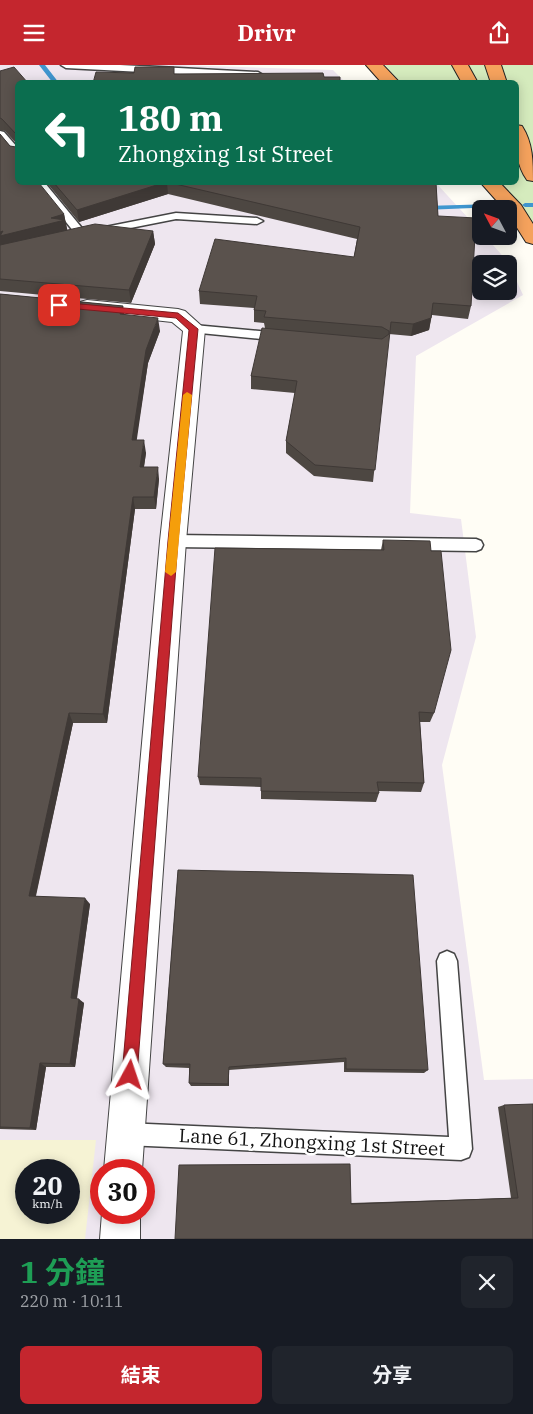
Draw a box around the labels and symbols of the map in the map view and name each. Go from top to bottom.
north arrow [472,200,518,245]
pin [38,284,80,326]
position arrow [103,1048,155,1100]
street label: Lane 61, Zhongxing 1st Street [178,1123,446,1161]
speed limit sign: 30 [90,1159,155,1224]

